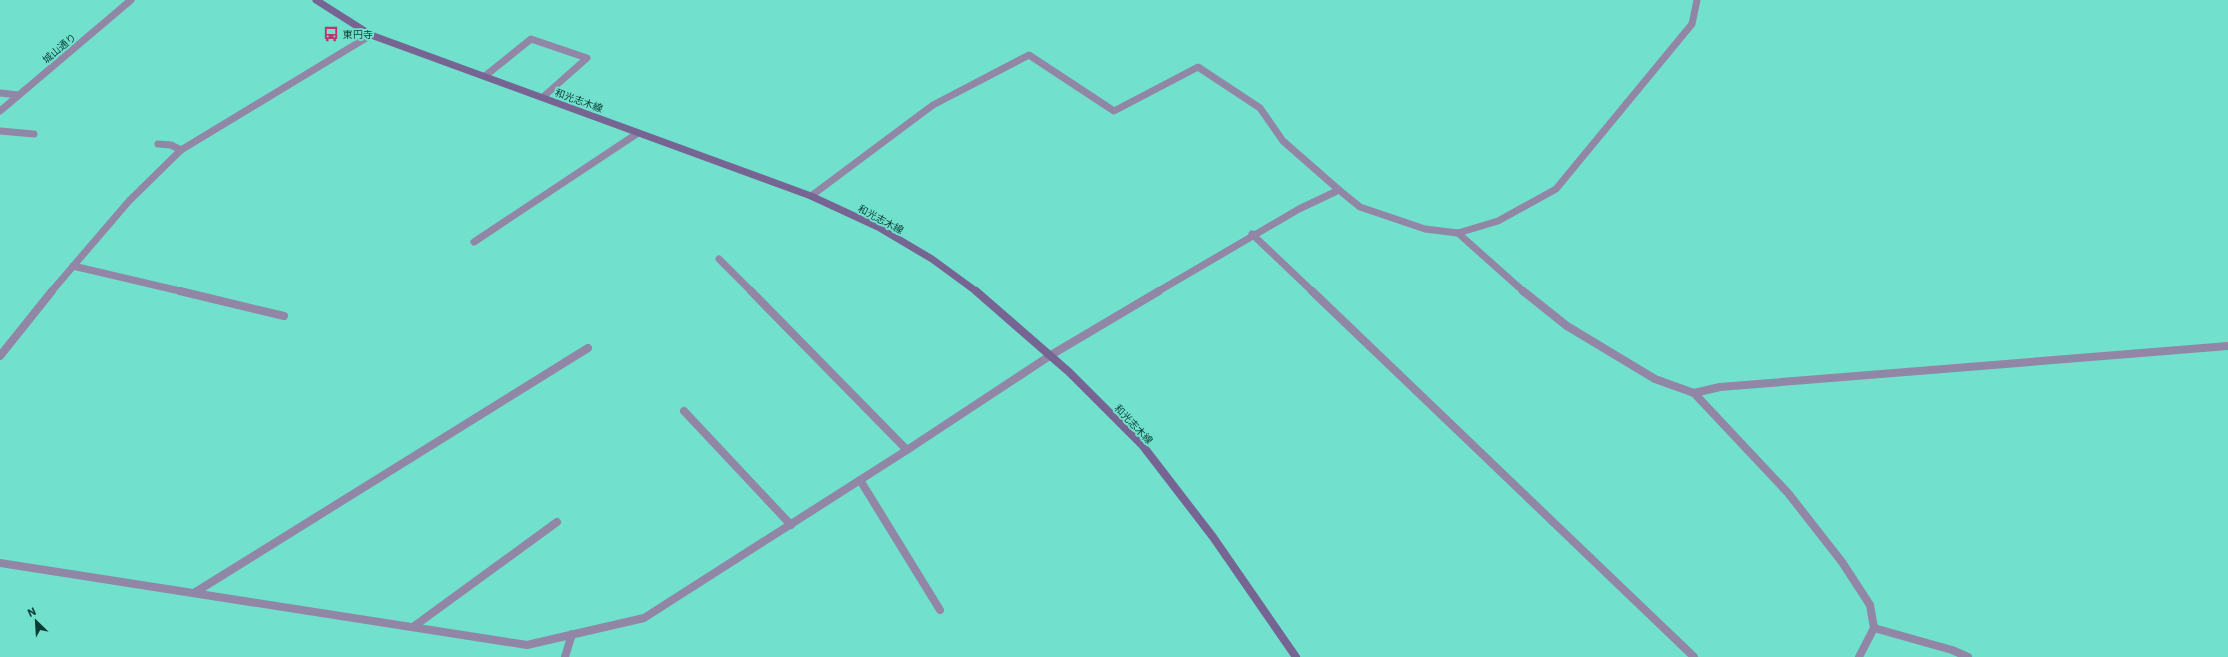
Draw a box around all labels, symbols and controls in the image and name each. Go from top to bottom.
bus stop icon: 東円寺 [322,25,340,43]
place label: 東円寺 [343,28,373,41]
street label: 城山通り [40,31,79,66]
street label: 和光志木線 [553,86,605,115]
street label: 和光志木線 [856,202,906,237]
street label: 和光志木線 [1112,402,1156,447]
north arrow [16,601,56,641]
text: N [25,604,38,620]

